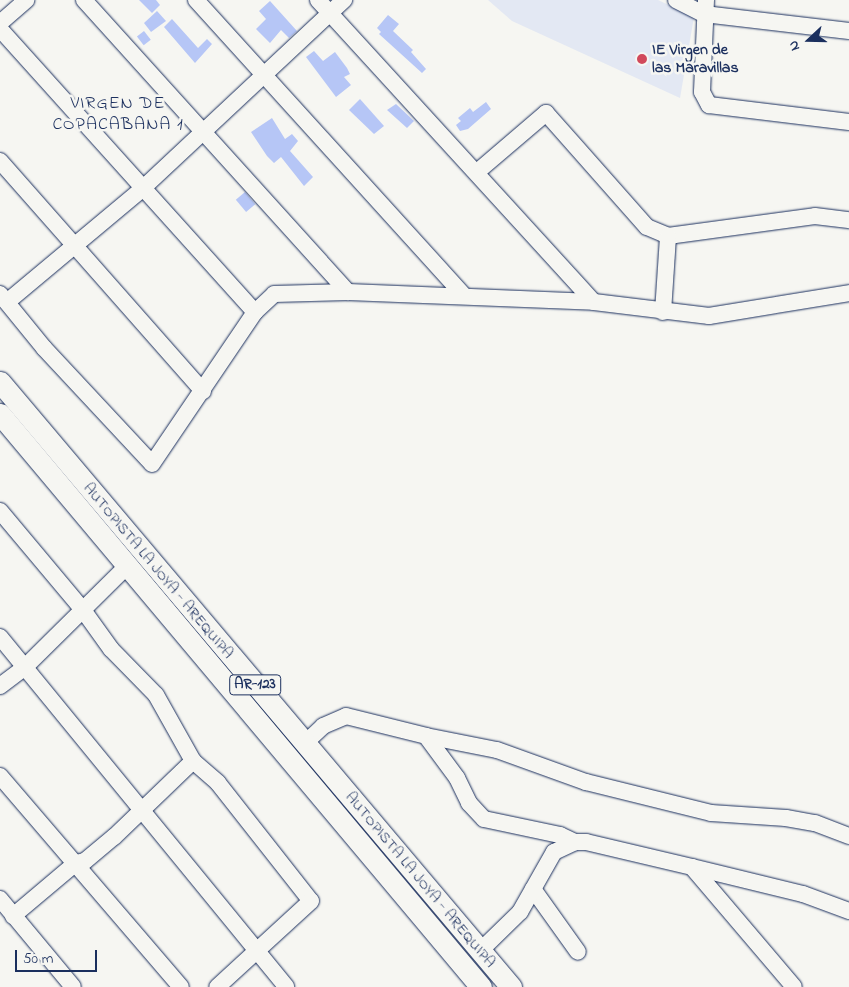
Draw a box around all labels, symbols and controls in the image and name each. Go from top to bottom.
north arrow [784,15,834,65]
text: N [783,37,806,54]
place label: IE Virgen de las Maravillas [652,40,739,78]
marker: IE Virgen de las Maravillas [636,53,648,65]
district label: VIRGEN DE COPACABANA 1 [51,94,185,136]
street label: AUTOPISTA LA JOYA - AREQUIPA [79,479,237,663]
road number: AR-123 [229,672,281,698]
street label: AUTOPISTA LA JOYA - AREQUIPA [341,788,499,972]
scale bar [18,940,100,972]
text: 50 m [23,948,53,970]

